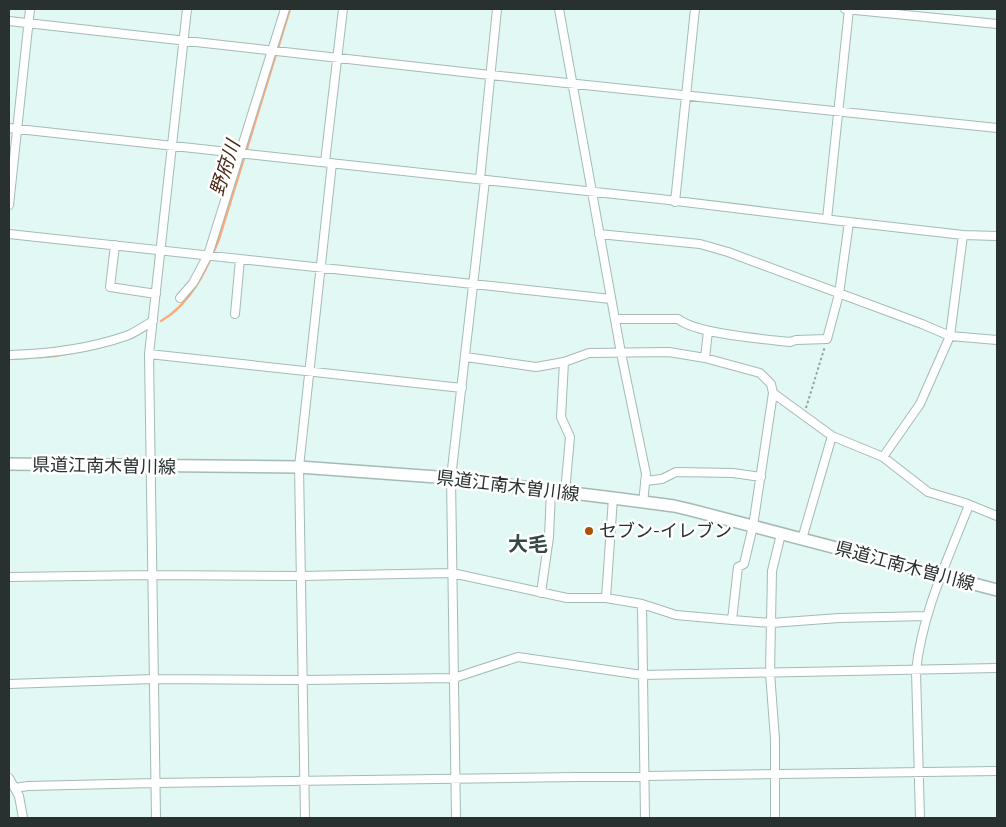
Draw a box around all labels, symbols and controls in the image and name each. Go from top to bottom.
water label: 野府川 [205,135,245,199]
street label: 県道江南木曽川線 [32,454,176,478]
street label: 県道江南木曽川線 [435,466,581,506]
place label: セブン-イレブン [599,520,732,542]
marker: セブン-イレブン [583,525,595,537]
district label: 大毛 [508,532,548,556]
street label: 県道江南木曽川線 [833,537,977,595]

